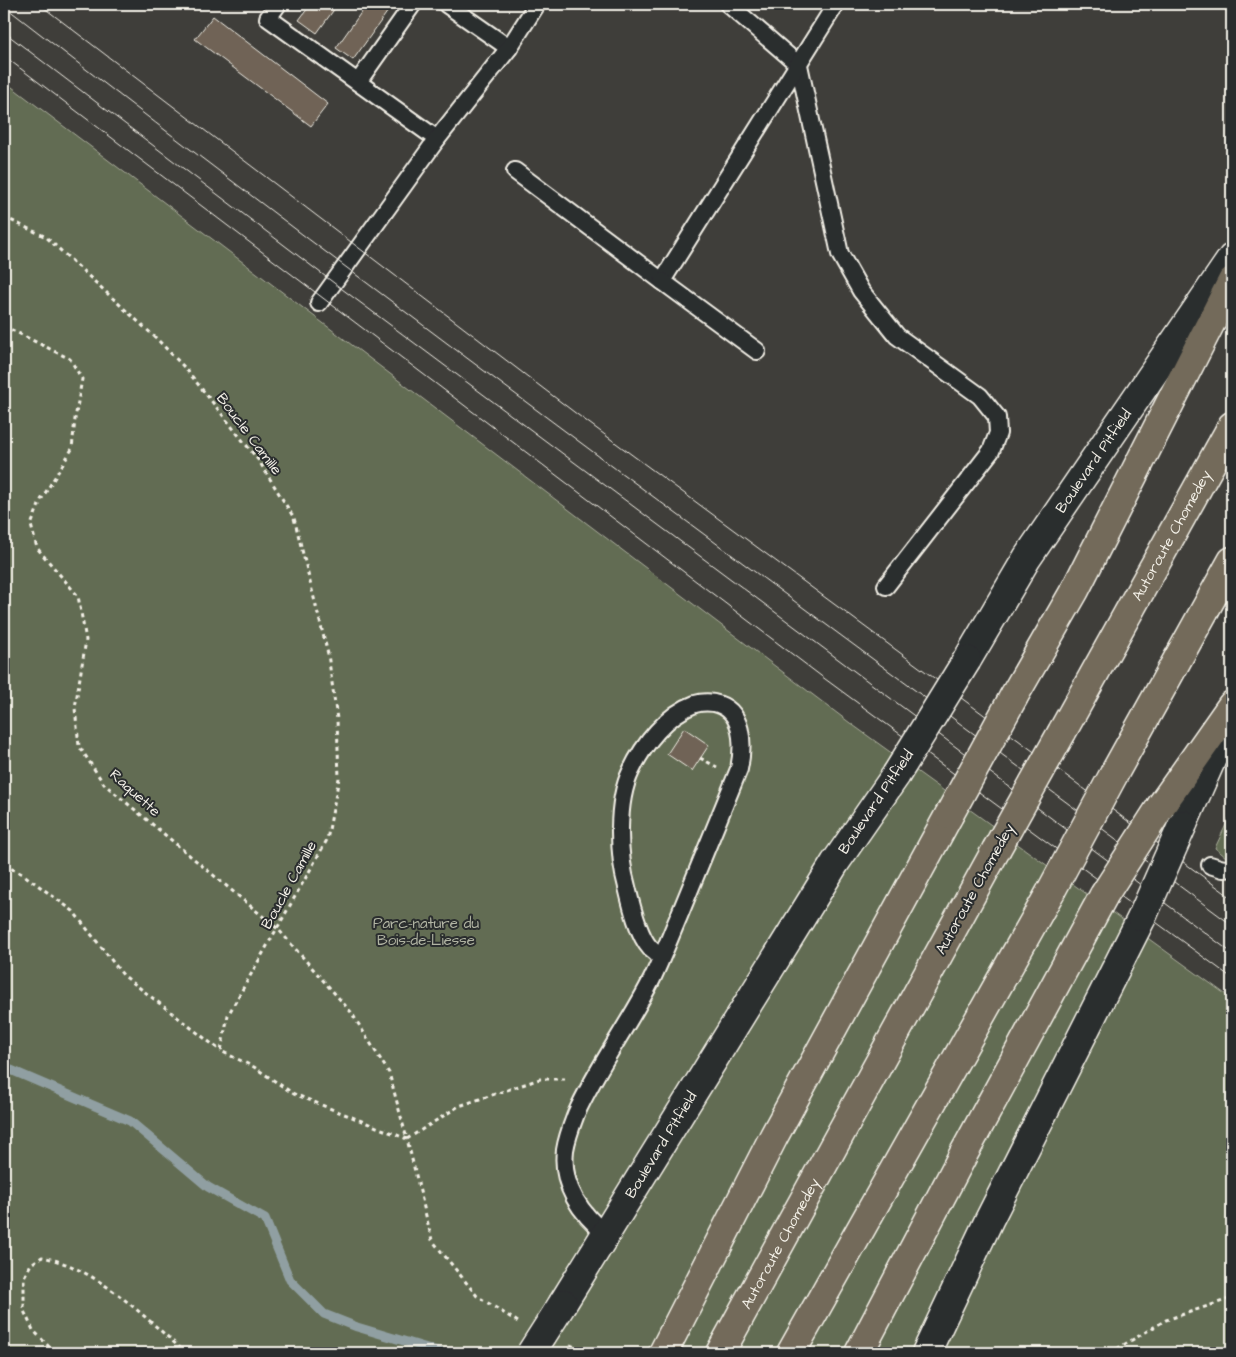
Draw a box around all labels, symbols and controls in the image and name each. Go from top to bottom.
street label: Boucle Camille [211,389,287,479]
street label: Boulevard Pitfield [1050,404,1137,517]
street label: Autoroute Chomedey [1126,466,1217,605]
street label: Boulevard Pitfield [833,745,919,858]
street label: Raquette [105,764,165,822]
street label: Autoroute Chomedey [930,820,1021,959]
street label: Boucle Camille [256,837,322,933]
park label: Parc-nature du Bois-de-Liesse [373,913,479,951]
street label: Boulevard Pitfield [620,1087,702,1202]
street label: Autoroute Chomedey [736,1174,825,1313]

